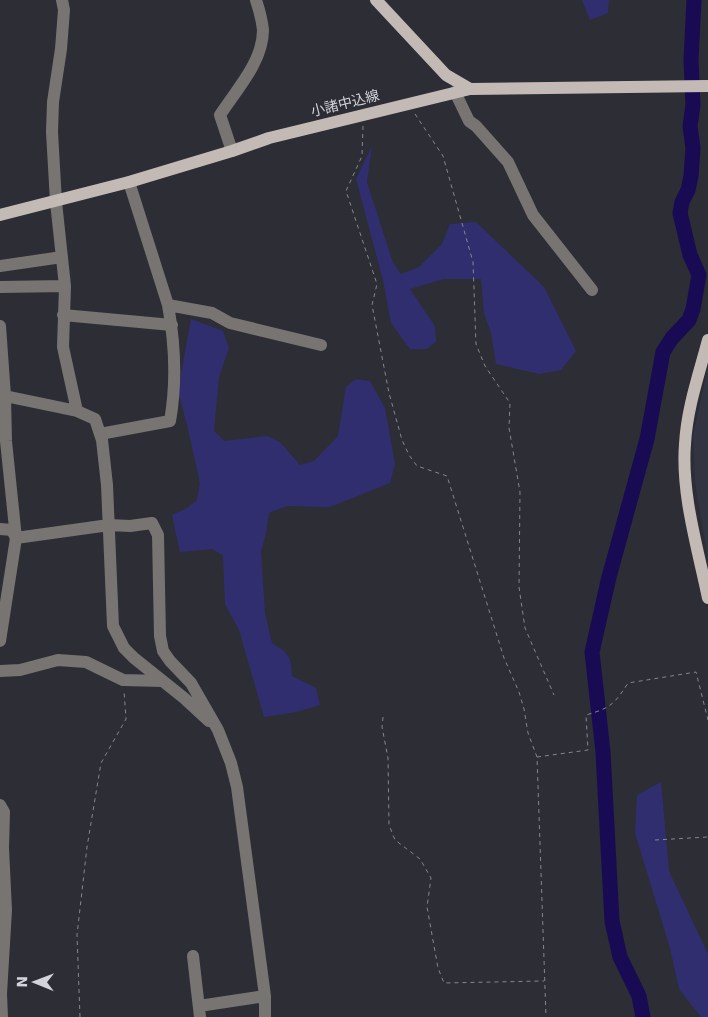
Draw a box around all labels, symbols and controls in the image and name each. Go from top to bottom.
street label: 小諸中込線 [309,87,381,119]
north arrow [10,957,60,1007]
text: N [14,976,30,988]

